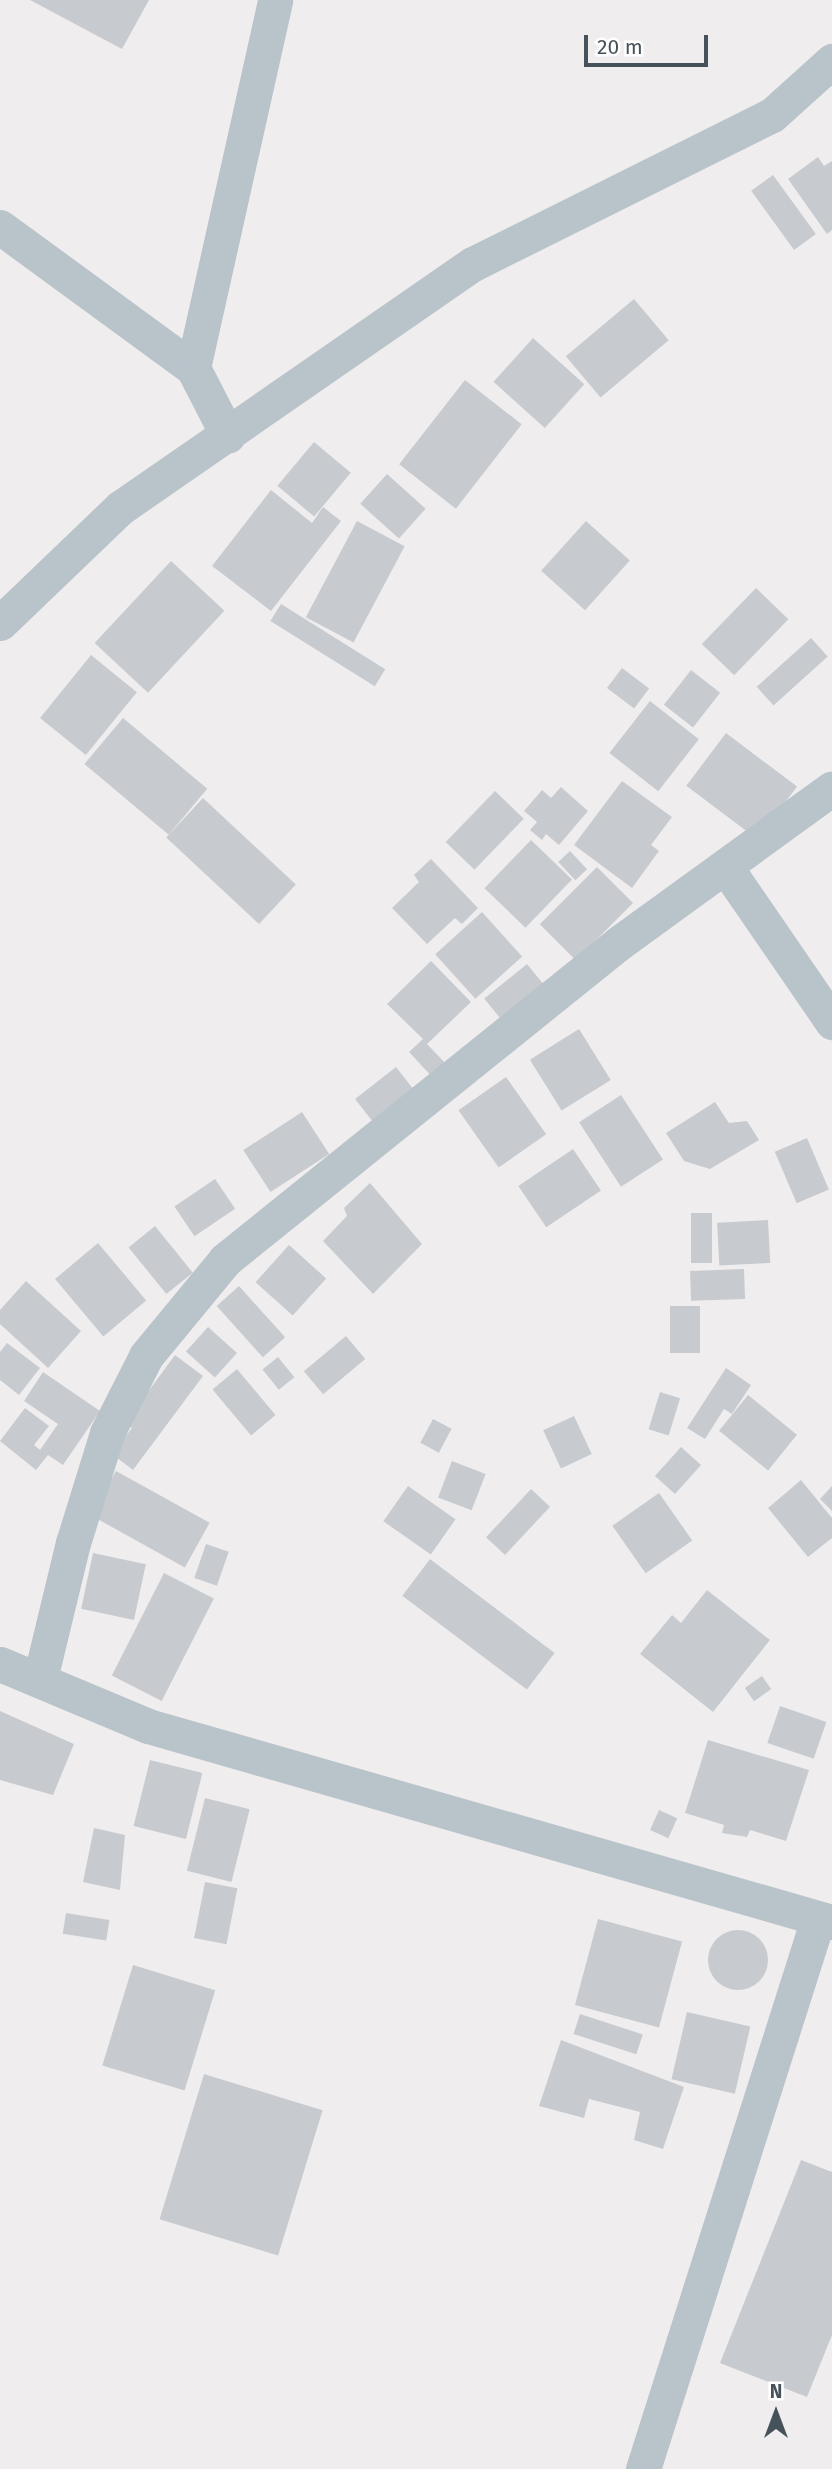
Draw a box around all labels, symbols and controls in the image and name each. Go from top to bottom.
scale bar [587,21,711,65]
text: 20 m [597,34,643,60]
north arrow [741,2378,811,2448]
text: N [770,2380,782,2403]

